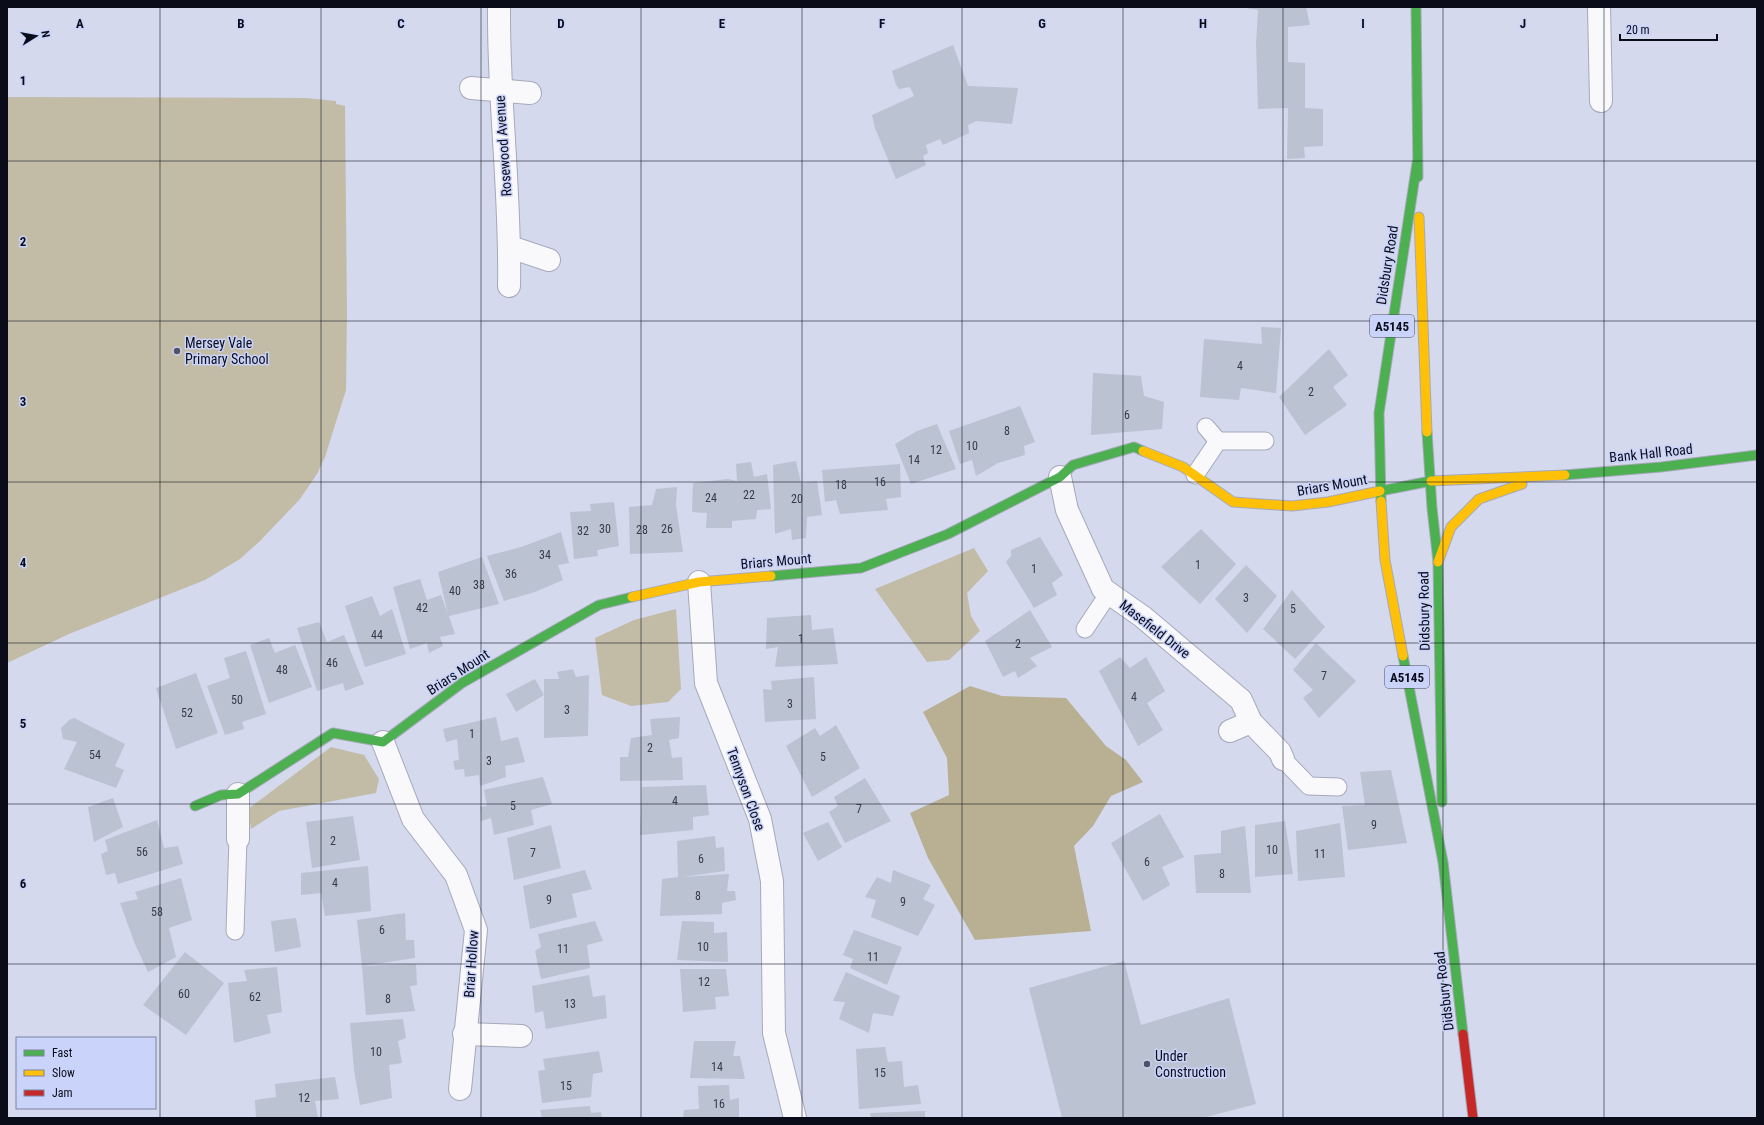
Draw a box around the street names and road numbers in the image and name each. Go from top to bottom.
street label: Rosewood Avenue [491,95,515,197]
street label: Didsbury Road [1373,224,1401,306]
road number: A5145 [1370,315,1414,337]
street label: Bank Hall Road [1608,441,1694,465]
street label: Briars Mount [1296,471,1368,499]
street label: Briars Mount [740,550,812,572]
street label: Didsbury Road [1415,571,1433,651]
street label: Masefield Drive [1117,597,1194,662]
street label: Briars Mount [424,646,492,698]
road number: A5145 [1385,666,1429,688]
street label: Tennyson Close [724,745,769,833]
street label: Briar Hollow [461,930,481,998]
street label: Didsbury Road [1431,950,1457,1032]

